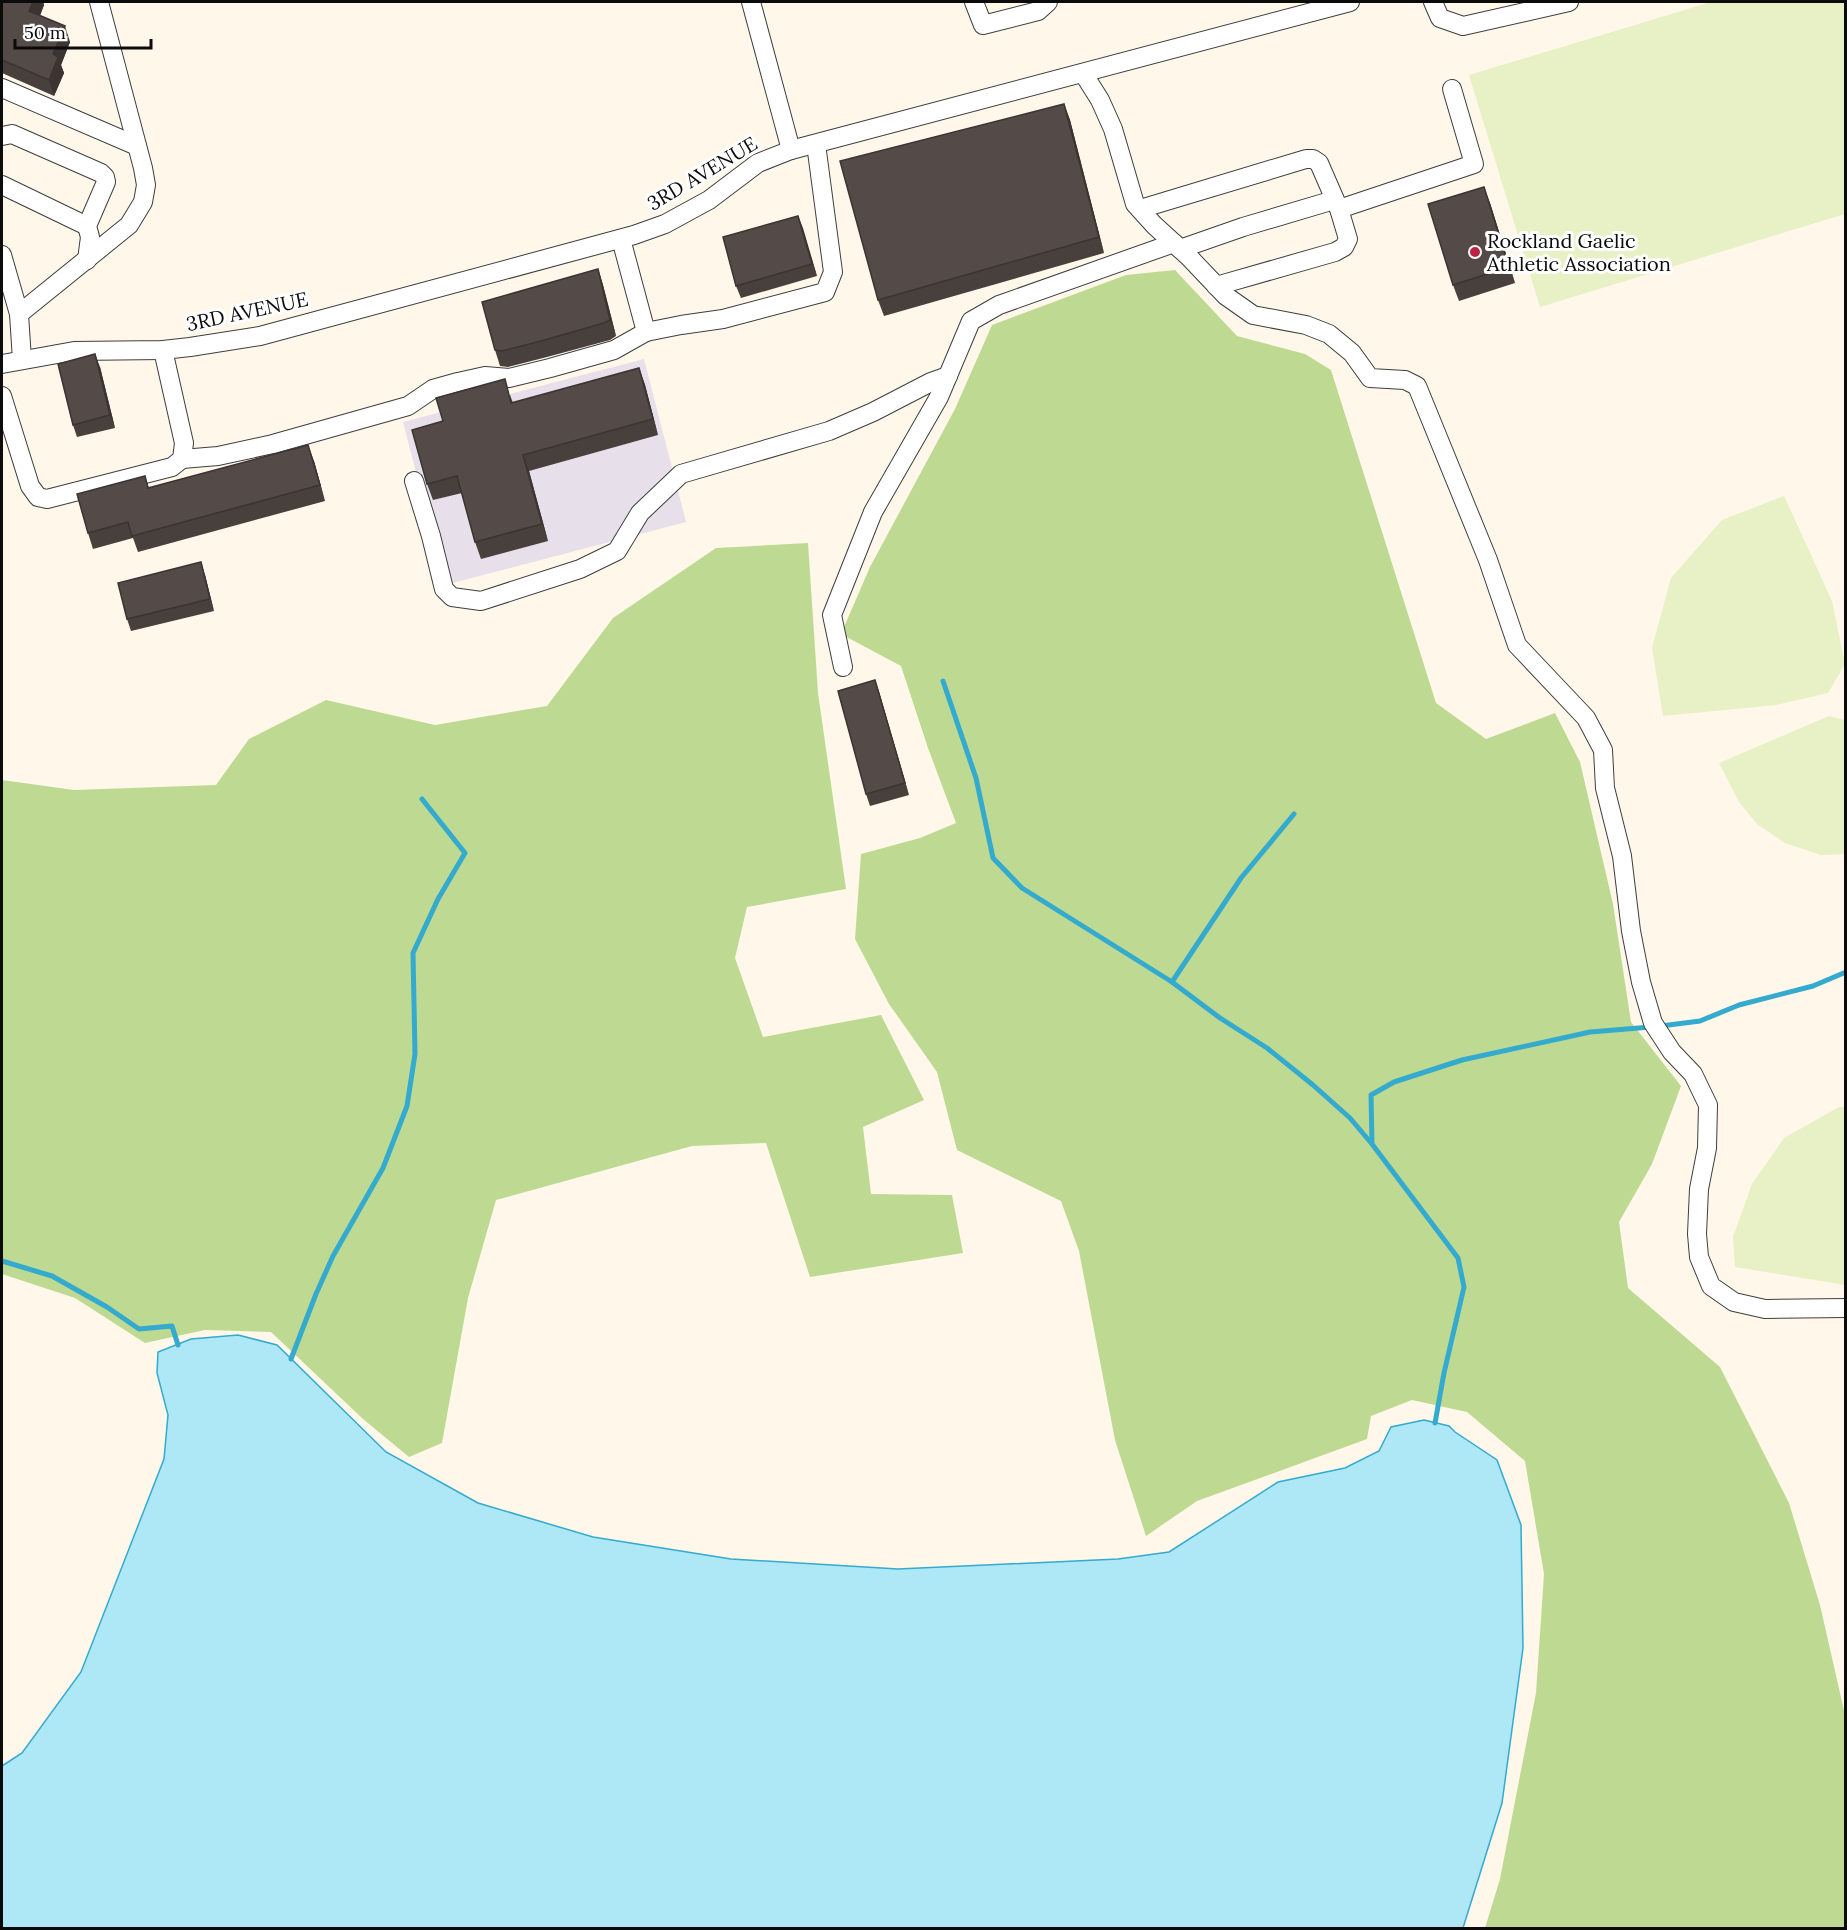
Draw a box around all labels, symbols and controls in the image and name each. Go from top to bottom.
scale bar [15,12,152,50]
text: 50 m [24,21,66,44]
street label: 3RD AVENUE [642,130,762,216]
place label: Rockland Gaelic Athletic Association [1486,228,1671,276]
marker: Rockland Gaelic Athletic Association [1468,245,1482,259]
street label: 3RD AVENUE [184,286,310,336]

